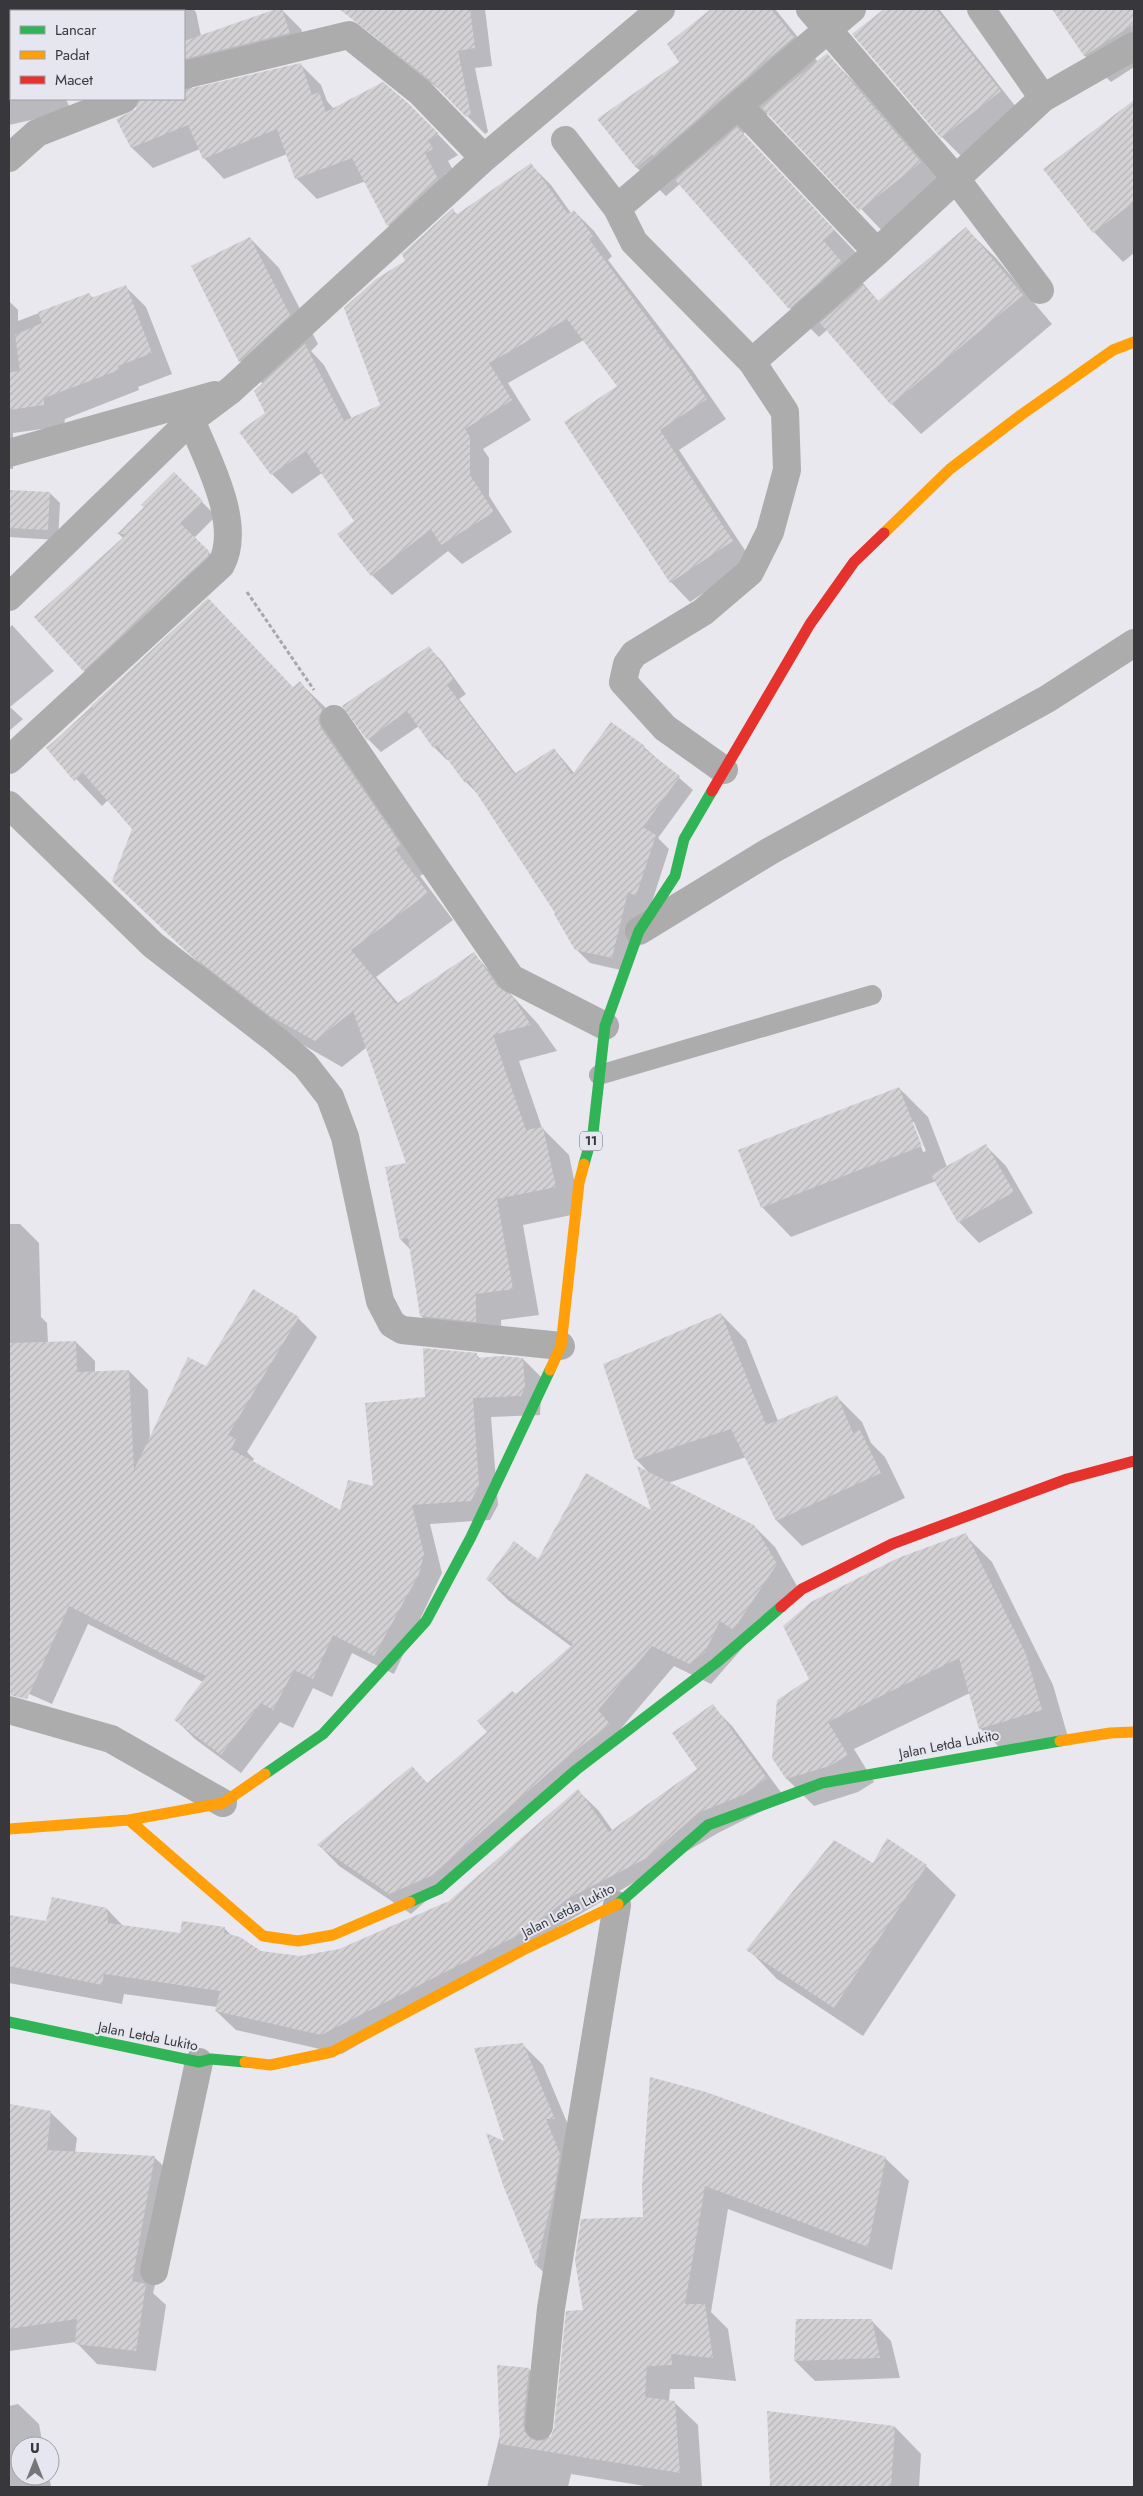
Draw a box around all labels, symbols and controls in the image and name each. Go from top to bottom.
legend [10,10,185,100]
text: Lancar [55,19,97,41]
text: Padat [55,44,90,66]
text: Macet [55,69,93,91]
road number: 11 [580,1132,602,1150]
street label: Jalan Letda Lukito [895,1724,1001,1764]
street label: Jalan Letda Lukito [516,1878,618,1943]
street label: Jalan Letda Lukito [94,2016,200,2056]
north arrow [10,2436,60,2486]
text: U [30,2438,40,2458]

